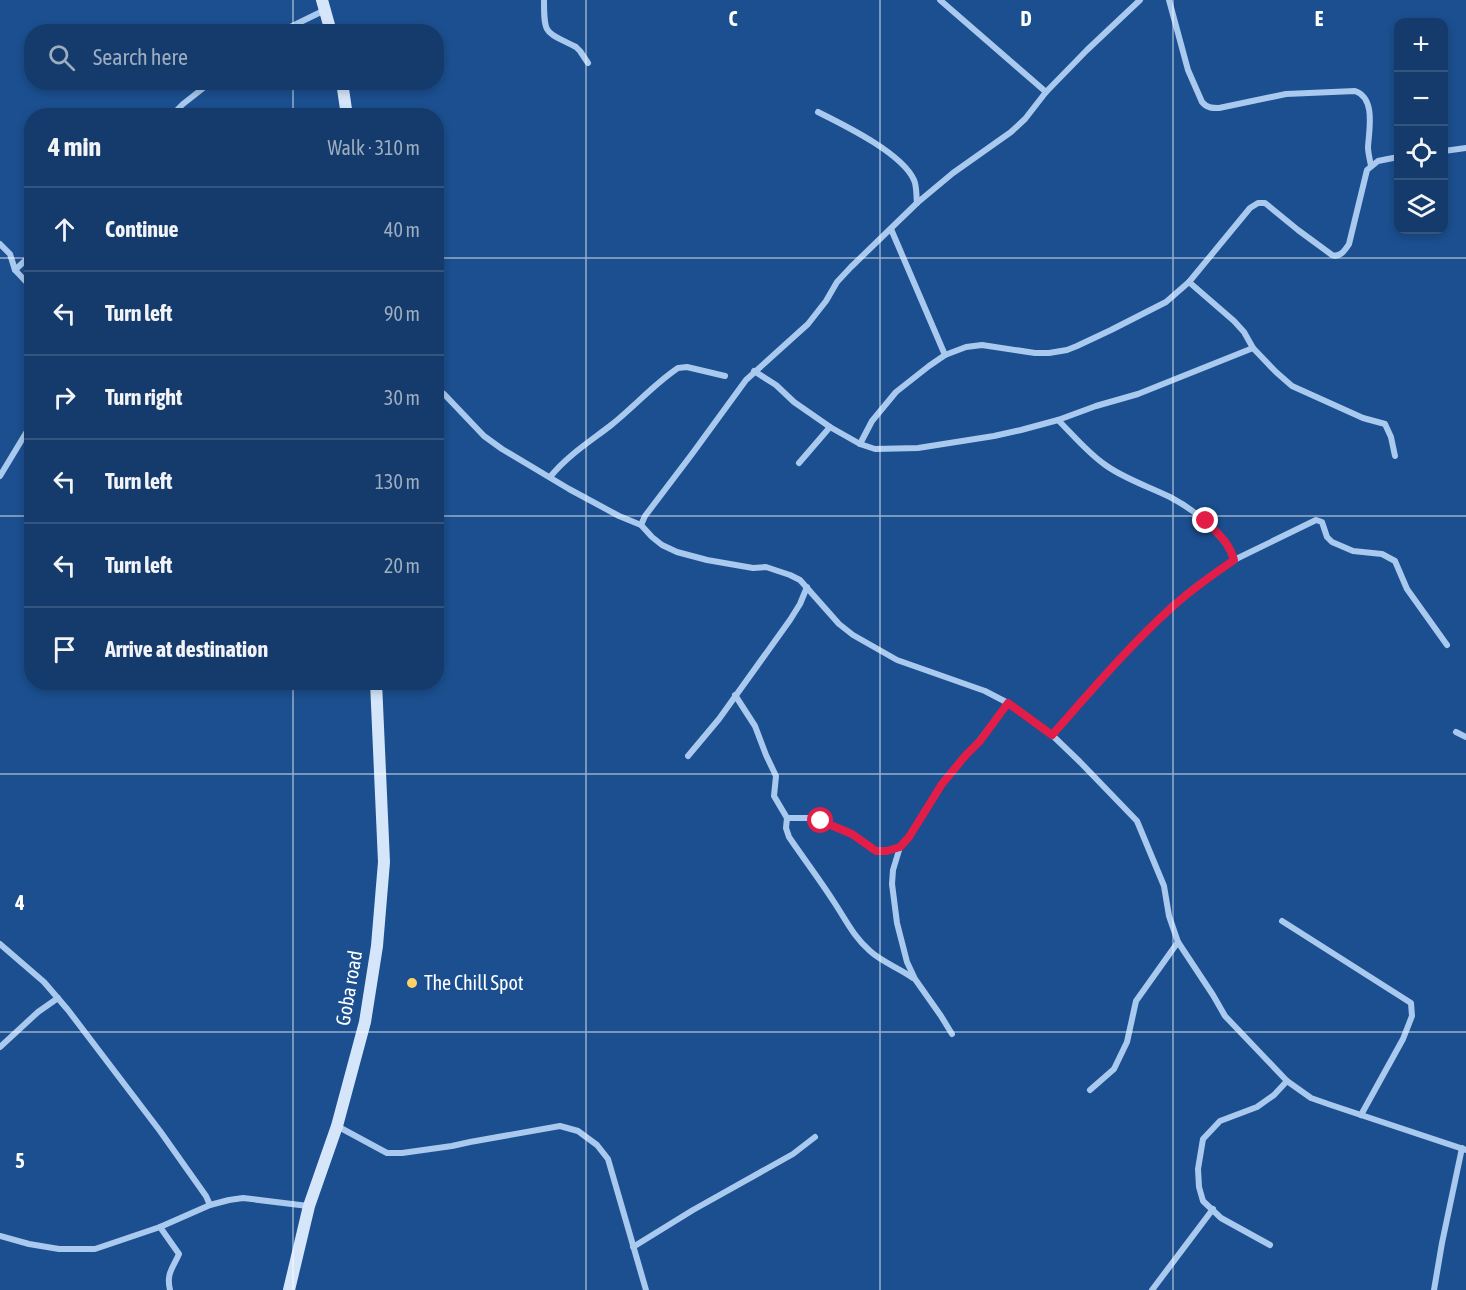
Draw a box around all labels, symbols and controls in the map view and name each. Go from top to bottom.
text: C [729,7,738,30]
text: D [1020,7,1032,30]
text: E [1315,7,1324,30]
map controls [1394,18,1448,234]
button: + [1394,18,1448,72]
search box [24,24,444,90]
icon: search [45,41,78,74]
text: Search here [93,44,188,70]
button: − [1394,72,1448,126]
button: locate [1394,126,1448,180]
text: 4 min [48,132,101,162]
text: Walk · 310 m [328,136,420,159]
button: layers [1394,180,1448,234]
icon: ahead [48,213,81,246]
text: Continue [105,216,179,242]
text: 40 m [384,218,420,241]
icon: left [48,297,81,330]
text: Turn left [105,300,172,326]
text: 90 m [384,302,420,325]
icon: right [48,381,81,414]
text: Turn right [105,384,182,410]
text: 30 m [384,386,420,409]
icon: left [48,465,81,498]
text: Turn left [105,468,172,494]
text: 130 m [375,470,420,493]
route end [1192,507,1218,533]
icon: left [48,549,81,582]
text: Turn left [105,552,172,578]
text: 20 m [384,554,420,577]
icon: arrive [48,633,81,666]
text: Arrive at destination [105,636,268,662]
route start [807,807,833,833]
text: 4 [14,891,25,914]
street label: Goba road [331,949,366,1027]
place label: The Chill Spot [424,971,524,994]
marker: The Chill Spot [405,976,419,990]
text: 5 [15,1149,25,1172]

